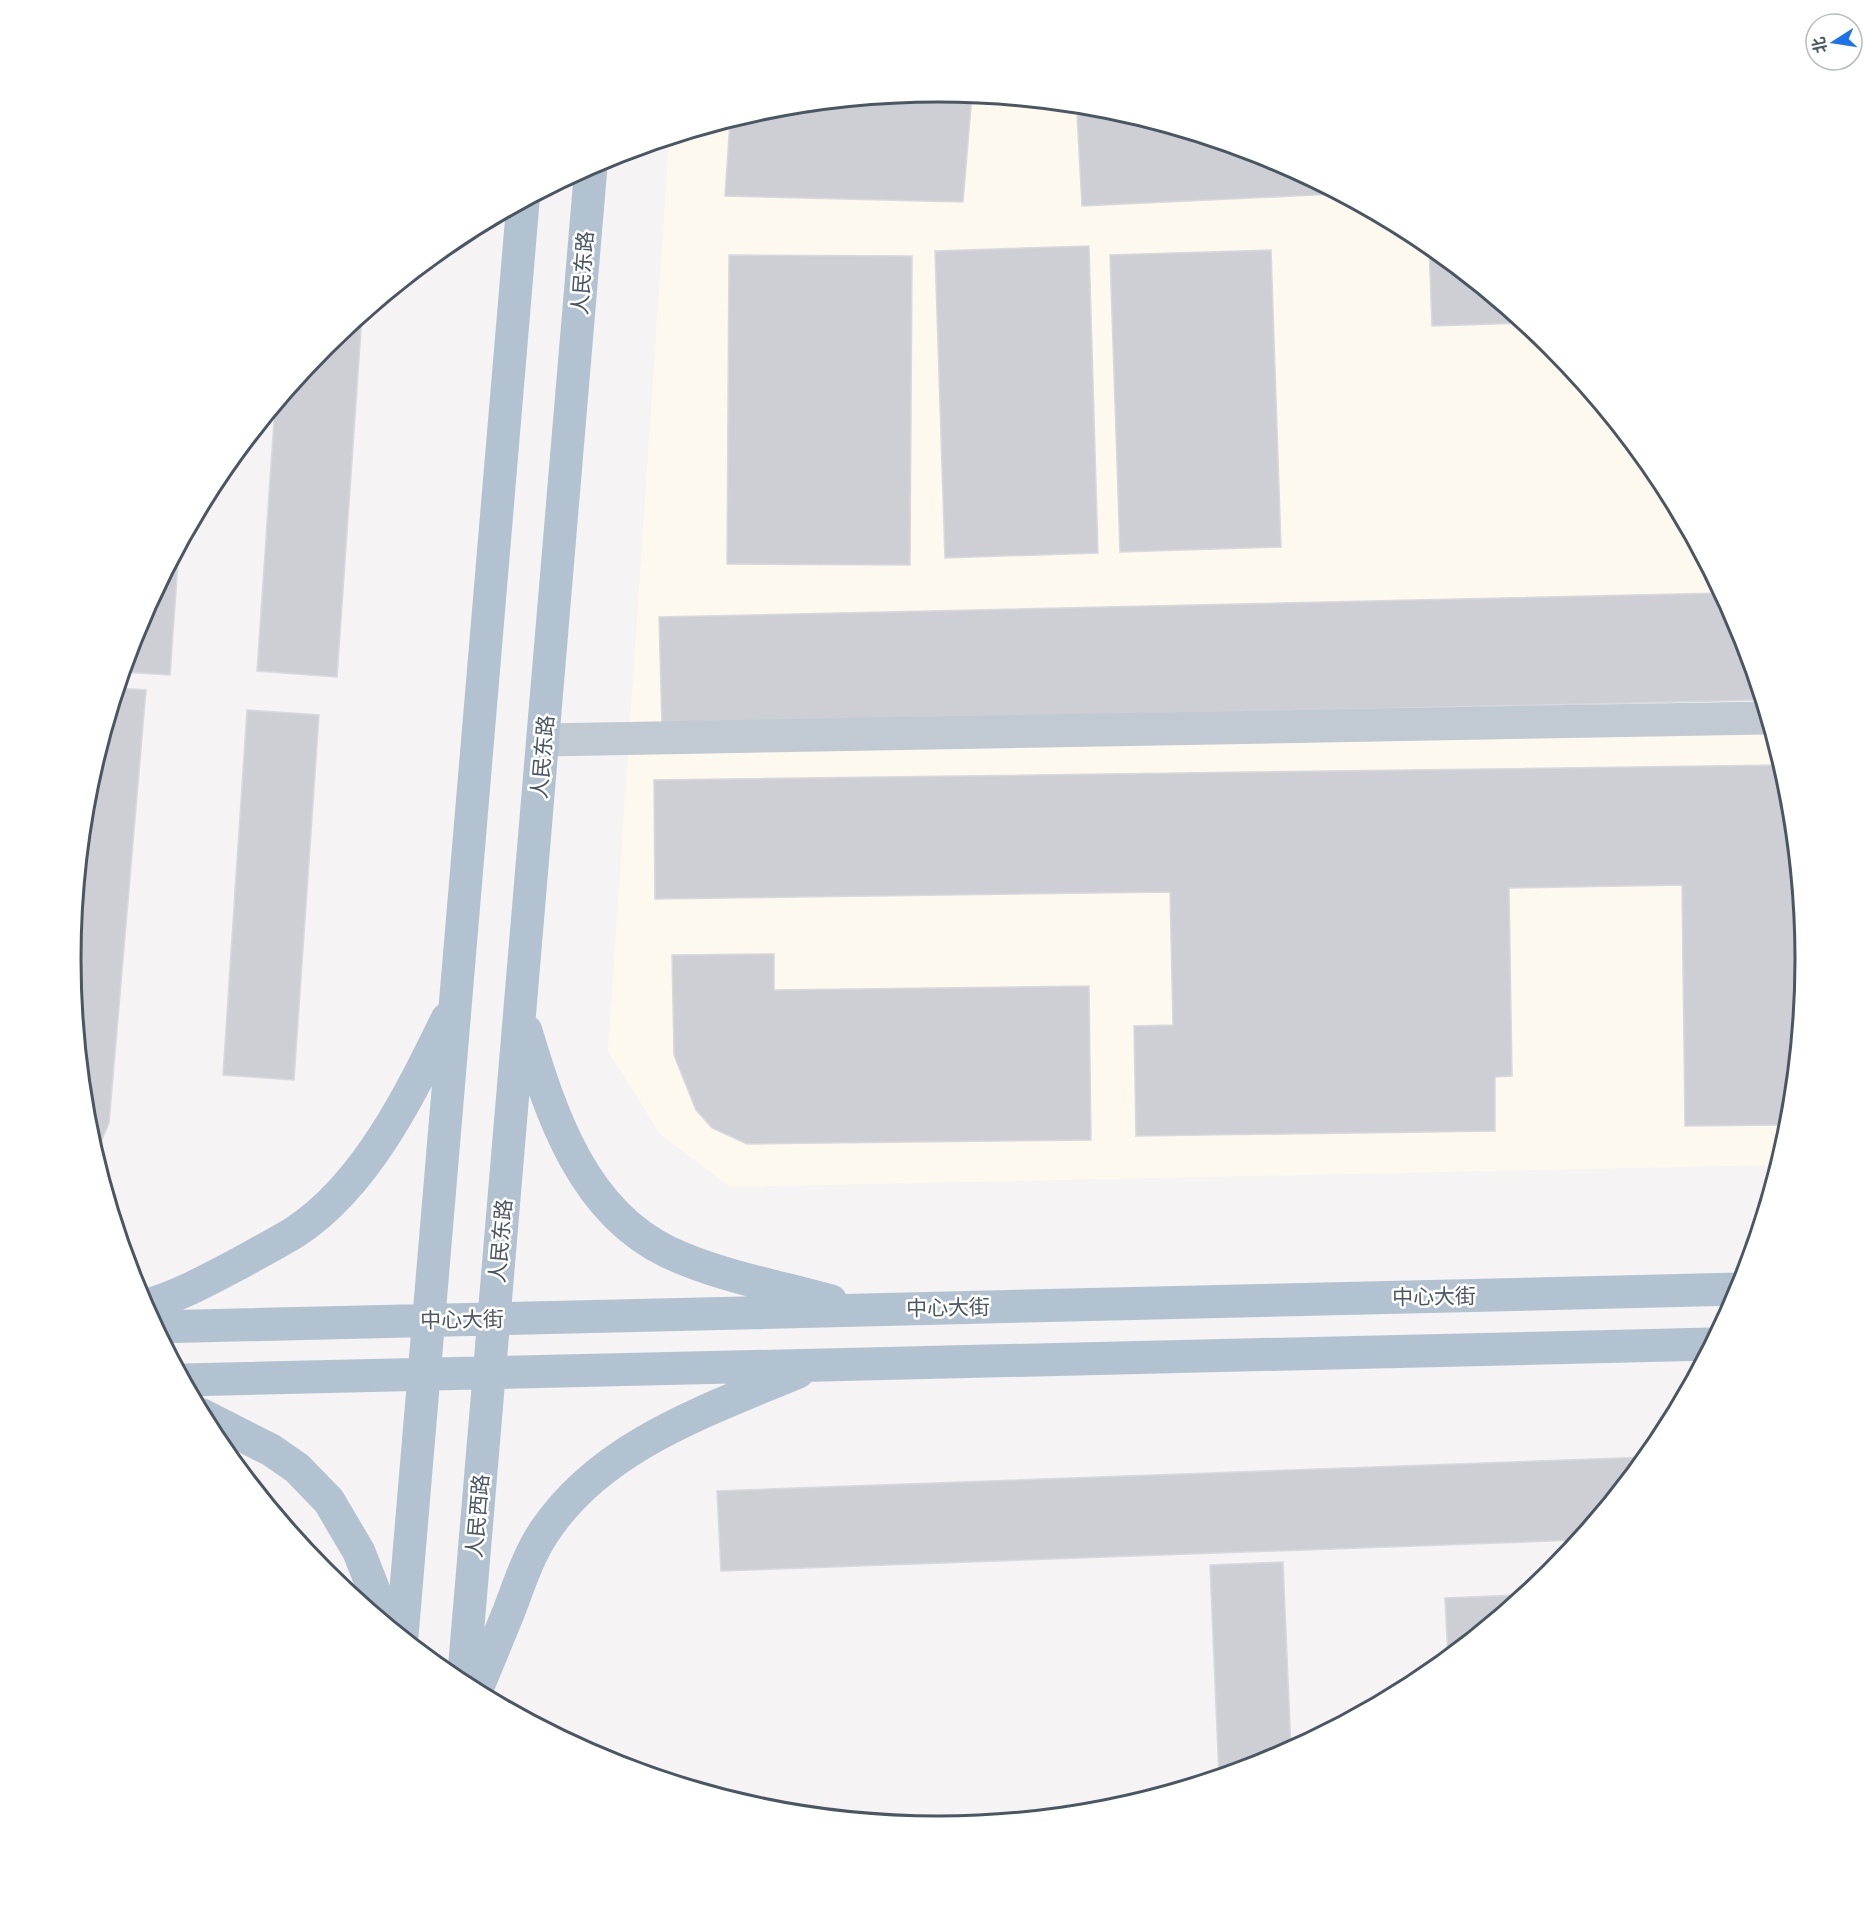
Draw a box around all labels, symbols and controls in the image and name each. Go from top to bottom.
north arrow [1804,12,1864,72]
text: 北 [1807,35,1833,55]
street label: 人民东路 [565,230,601,316]
street label: 人民东路 [524,714,562,800]
street label: 人民东路 [482,1198,520,1284]
street label: 中心大街 [1392,1281,1476,1313]
street label: 中心大街 [906,1292,990,1324]
street label: 中心大街 [420,1304,504,1336]
street label: 人民西路 [459,1473,497,1559]

